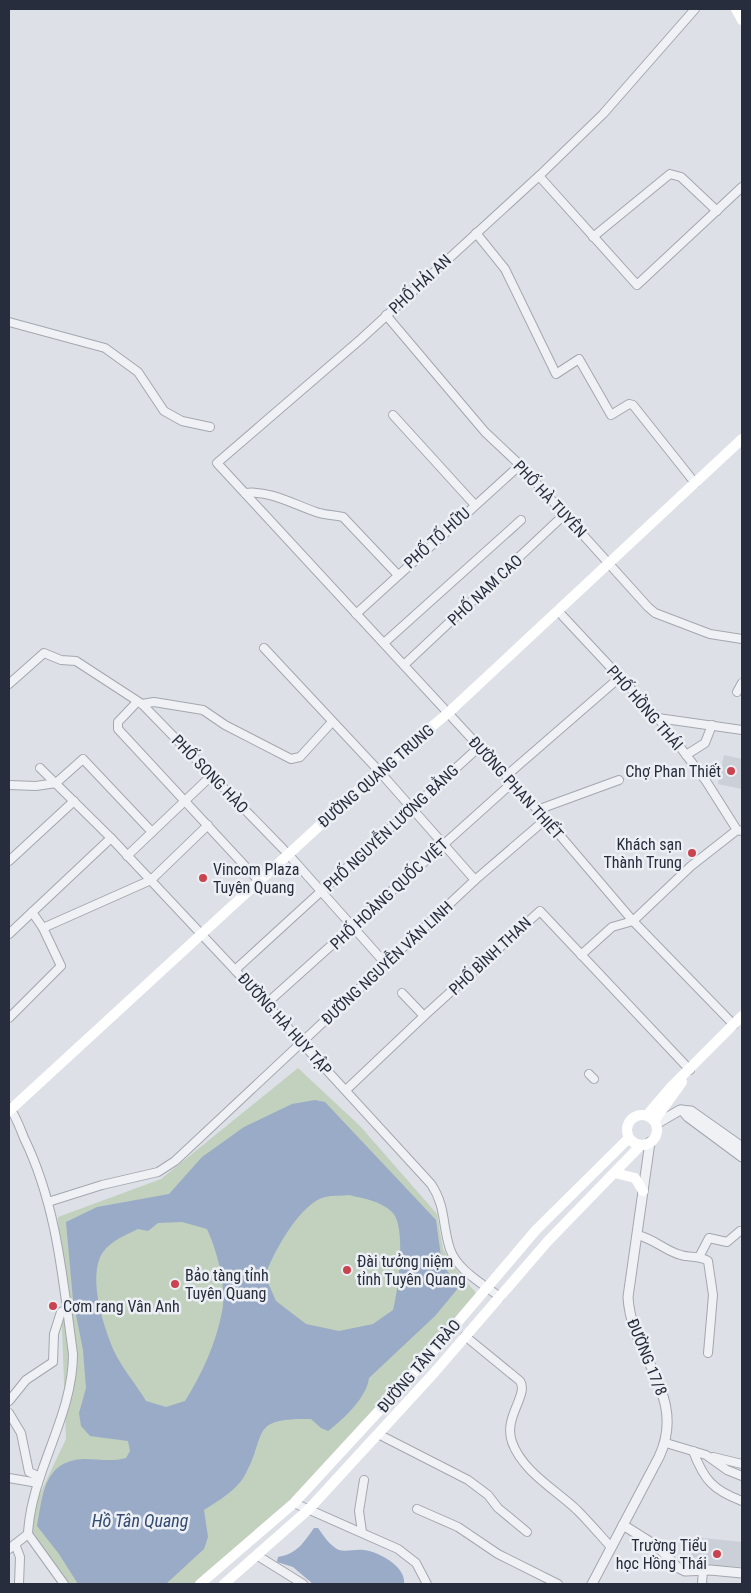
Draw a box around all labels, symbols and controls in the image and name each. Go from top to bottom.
street label: PHỐ HẢI AN [384,249,455,318]
street label: PHỐ HÀ TUYÊN [510,455,592,541]
street label: PHỐ TỐ HỮU [399,502,474,572]
street label: PHỐ NAM CAO [442,549,526,629]
street label: PHỐ HỒNG THÁI [603,660,688,754]
street label: ĐƯỜNG QUANG TRUNG [314,721,438,831]
street label: PHỐ SONG HÀO [168,729,254,817]
street label: ĐƯỜNG PHAN THIẾT [465,731,569,843]
street label: PHỐ NGUYỄN LƯƠNG BẰNG [318,759,462,896]
place label: Chợ Phan Thiết [625,762,721,781]
marker: Chợ Phan Thiết [725,765,737,777]
street label: PHỐ HOÀNG QUỐC VIỆT [325,833,452,953]
place label: Khách sạn Thành Trung [603,835,682,872]
marker: Khách sạn Thành Trung [686,847,698,859]
place label: Vincom Plaza Tuyên Quang [213,860,299,897]
marker: Vincom Plaza Tuyên Quang [197,872,209,884]
street label: ĐƯỜNG NGUYỄN VĂN LINH [316,896,457,1029]
street label: PHỐ BÌNH THAN [444,912,535,999]
street label: ĐƯỜNG HÀ HUY TẬP [234,969,336,1079]
place label: Đài tưởng niệm tỉnh Tuyên Quang [357,1252,466,1289]
marker: Đài tưởng niệm tỉnh Tuyên Quang [341,1264,353,1276]
place label: Bảo tàng tỉnh Tuyên Quang [185,1266,269,1303]
marker: Bảo tàng tỉnh Tuyên Quang [169,1278,181,1290]
place label: Cơm rang Vân Anh [63,1297,180,1316]
marker: Cơm rang Vân Anh [47,1300,59,1312]
street label: ĐƯỜNG TÂN TRÀO [373,1316,465,1416]
street label: ĐƯỜNG 17/8 [623,1316,671,1398]
water label: Hồ Tân Quang [92,1510,189,1531]
place label: Trường Tiểu học Hồng Thái [616,1536,707,1573]
marker: Trường Tiểu học Hồng Thái [711,1548,723,1560]

